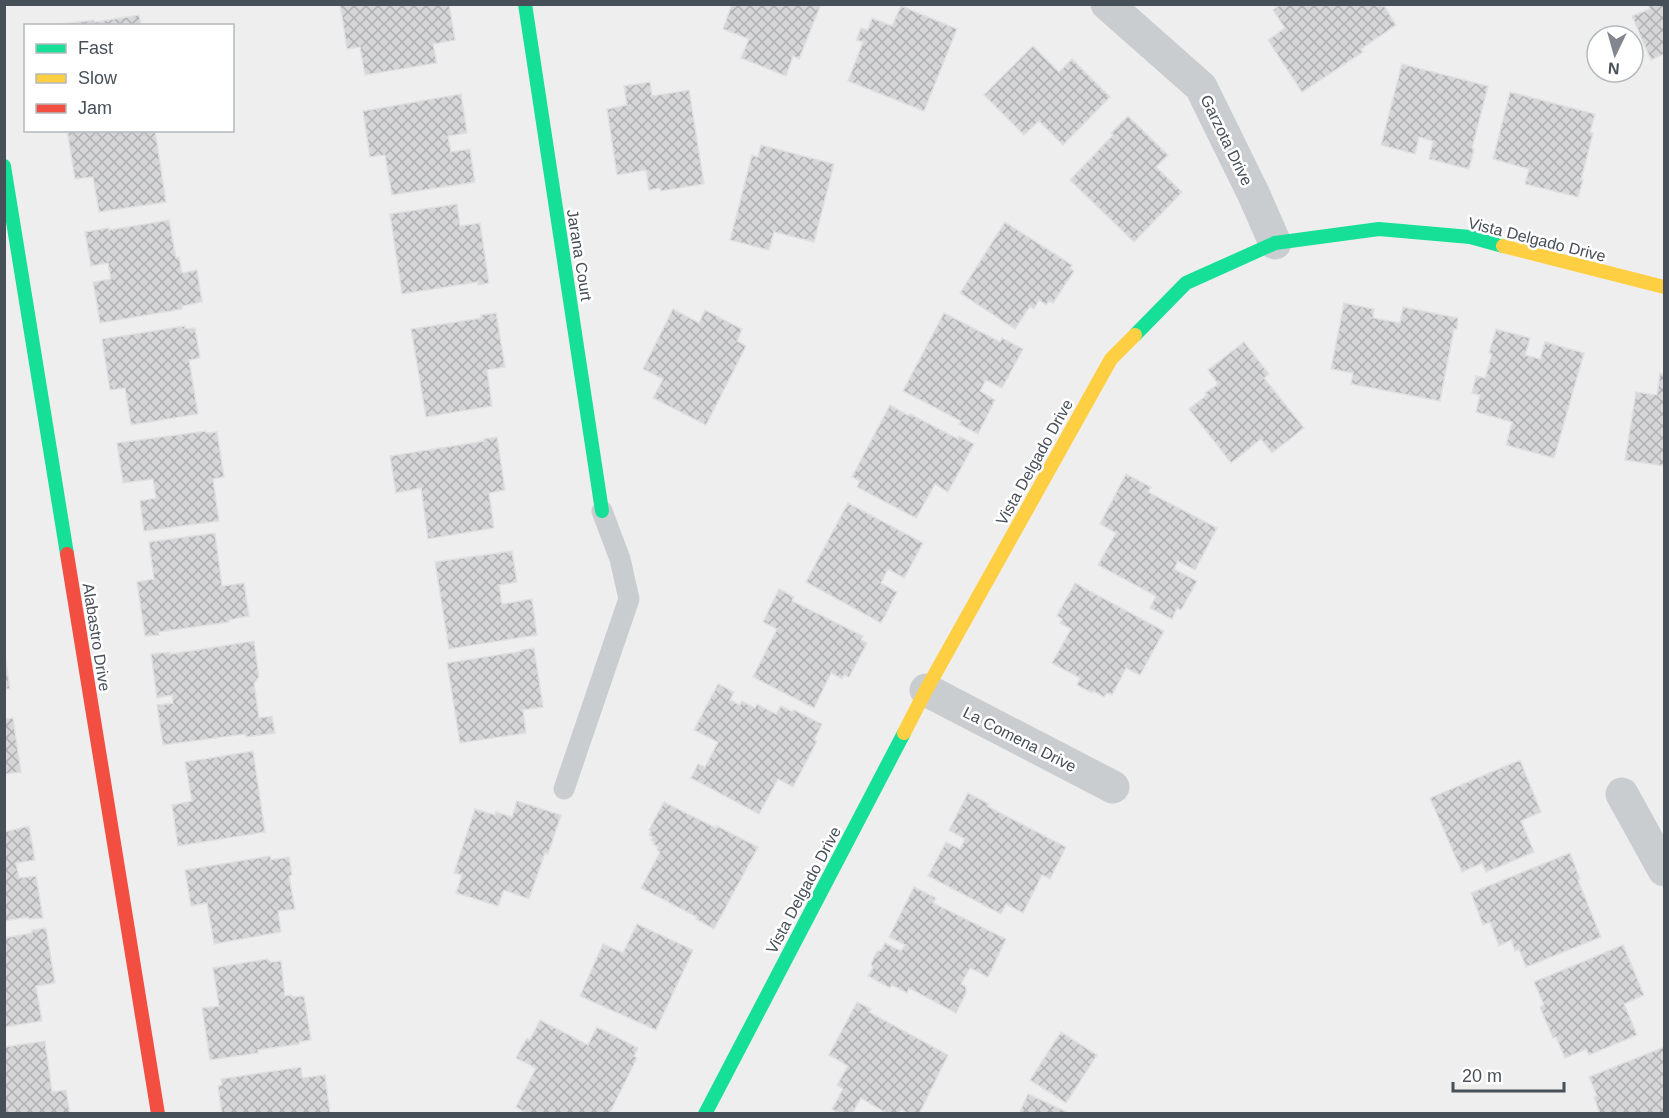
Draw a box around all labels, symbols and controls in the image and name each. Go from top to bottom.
legend [24,24,234,132]
north arrow [1585,24,1645,84]
text: Fast [78,38,113,58]
text: N [1607,59,1620,77]
text: Slow [78,68,118,88]
street label: Garzota Drive [1197,92,1256,188]
text: Jam [78,98,112,118]
street label: Jarana Court [564,208,595,303]
street label: Vista Delgado Drive [1466,214,1607,265]
street label: Vista Delgado Drive [993,396,1076,528]
street label: Alabastro Drive [80,582,113,693]
street label: La Comena Drive [960,704,1079,775]
street label: Vista Delgado Drive [763,824,844,957]
scale bar [1453,1055,1564,1093]
text: 20 m [1462,1066,1502,1086]

